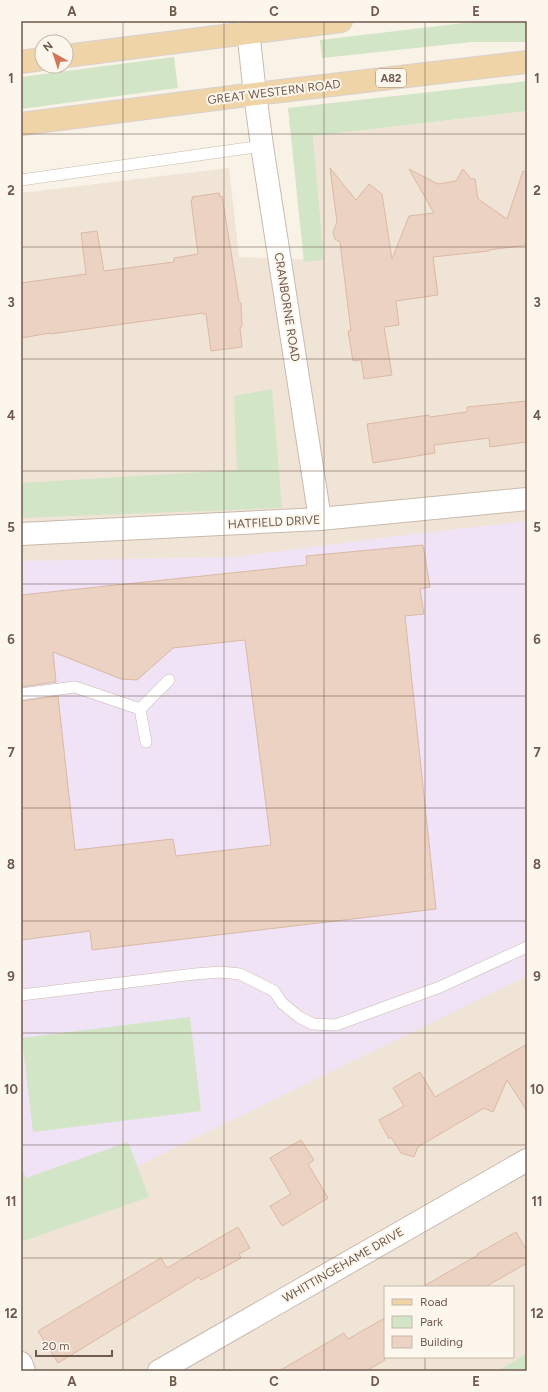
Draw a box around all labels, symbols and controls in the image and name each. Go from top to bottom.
text: A [67,4,77,19]
text: B [169,4,177,19]
text: C [269,4,279,19]
text: D [370,4,380,19]
text: E [472,4,480,19]
north arrow [34,34,74,74]
text: N [41,39,55,54]
road number: A82 [376,69,406,87]
text: 1 [8,71,14,86]
text: 1 [534,71,540,86]
street label: GREAT WESTERN ROAD [207,77,341,107]
text: 2 [7,183,15,198]
text: 2 [533,183,541,198]
street label: CRANBORNE ROAD [271,251,303,363]
text: 3 [7,295,15,310]
text: 3 [533,295,541,310]
text: 4 [7,408,15,423]
text: 4 [533,408,541,423]
street label: HATFIELD DRIVE [228,513,320,531]
text: 5 [7,520,15,535]
text: 5 [533,520,541,535]
text: 6 [7,632,15,647]
text: 6 [533,632,541,647]
text: 7 [7,745,15,760]
text: 7 [533,745,541,760]
text: 8 [7,857,15,872]
text: 8 [533,857,541,872]
text: 9 [7,969,15,984]
text: 9 [533,969,541,984]
text: 10 [4,1082,18,1097]
text: 10 [530,1082,544,1097]
text: 11 [6,1194,16,1209]
text: 11 [532,1194,542,1209]
street label: WHITTINGEHAME DRIVE [280,1225,406,1305]
legend [384,1286,514,1358]
text: Road [420,1295,448,1309]
text: 12 [4,1306,18,1321]
text: 12 [530,1306,544,1321]
text: Park [420,1315,443,1329]
scale bar [36,1332,112,1358]
text: Building [420,1335,463,1349]
text: 20 m [42,1339,70,1353]
text: A [67,1374,77,1389]
text: B [169,1374,177,1389]
text: C [269,1374,279,1389]
text: D [370,1374,380,1389]
text: E [472,1374,480,1389]

